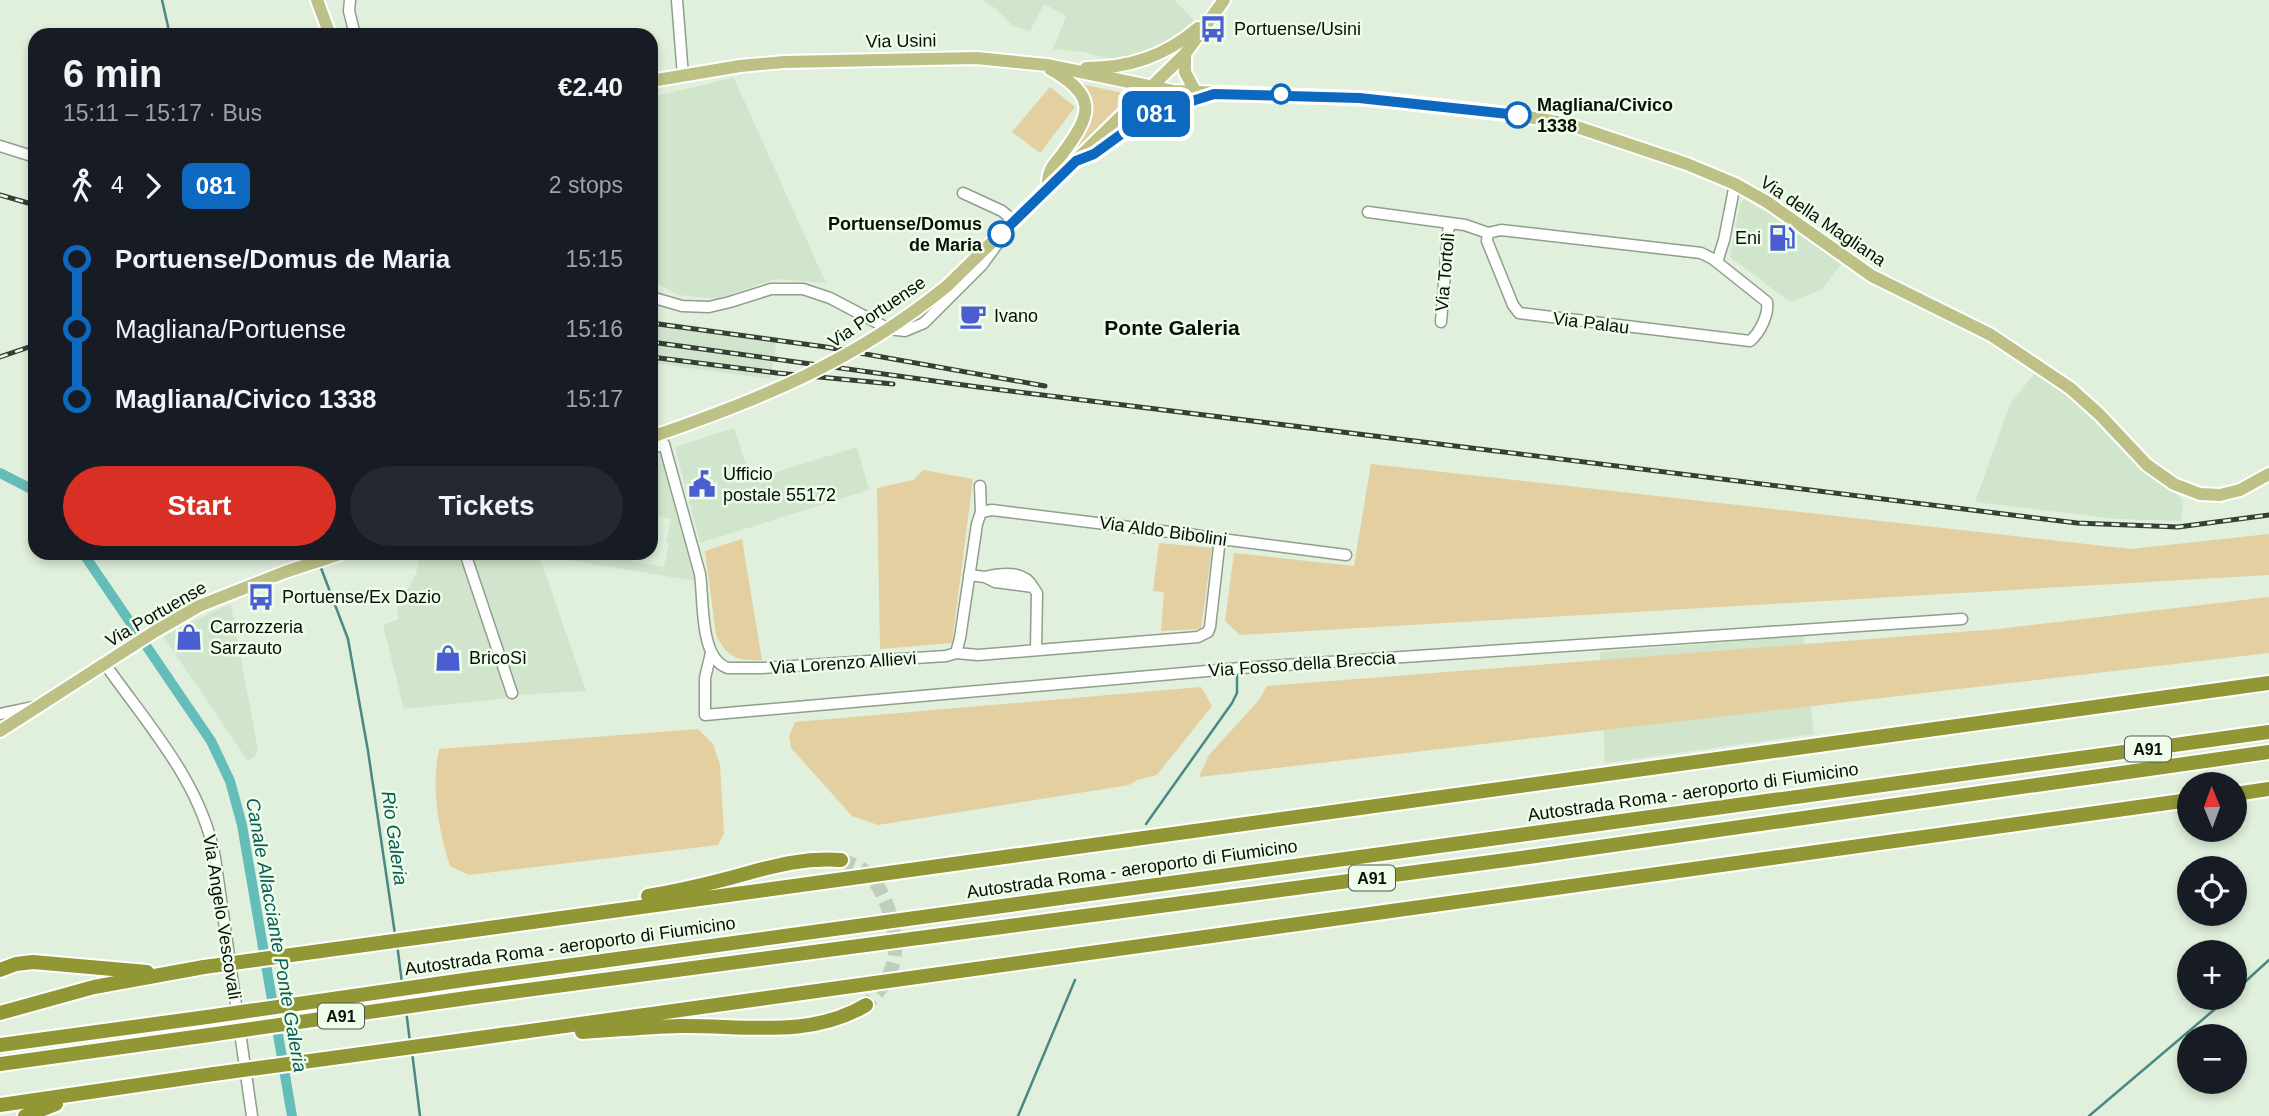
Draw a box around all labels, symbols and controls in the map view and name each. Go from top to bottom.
bus stop icon: Portuense/Usini [1198,14,1228,44]
place label: Portuense/Usini [1234,19,1361,39]
street label: Via Usini [865,30,937,52]
text: 6 min [63,53,162,95]
text: €2.40 [558,72,623,102]
unlabelled marker [1271,84,1291,104]
line badge: 081 [1116,91,1196,137]
place label: Magliana/Civico 1338 [1537,95,1673,136]
text: 15:11 – 15:17 · Bus [63,100,262,126]
text: 081 [1136,100,1176,127]
marker: Magliana/Civico 1338 [1505,102,1531,128]
icon: walk [63,167,101,205]
icon: forward [134,167,172,205]
text: 4 [111,172,124,198]
text: 081 [196,172,236,199]
text: 2 stops [549,172,623,198]
street label: Via della Magliana [1757,172,1890,271]
place label: Portuense/Domus de Maria [828,214,983,255]
marker: Portuense/Domus de Maria [988,221,1014,247]
fuel station icon: Eni [1767,223,1797,253]
place label: Eni [1735,228,1761,248]
street label: Via Tortolì [1432,232,1458,312]
text: Portuense/Domus de Maria [115,244,450,274]
text: 15:15 [565,246,623,272]
street label: Via Portuense [825,272,929,352]
cafe icon: Ivano [958,301,988,331]
place label: Ivano [994,306,1038,326]
street label: Via Palau [1552,308,1630,338]
text: Magliana/Portuense [115,314,346,344]
text: 15:16 [565,316,623,342]
district label: Ponte Galeria [1104,316,1240,339]
text: Magliana/Civico 1338 [115,384,377,414]
text: 15:17 [565,386,623,412]
place label: Ufficio postale 55172 [723,464,836,505]
button: Start [63,466,336,546]
button: Tickets [350,466,623,546]
public building icon: Ufficio postale 55172 [687,469,717,499]
street label: Via Aldo Bibolini [1098,512,1228,550]
street label: Via Portuense [102,577,210,651]
bus stop icon: Portuense/Ex Dazio [246,582,276,612]
place label: Portuense/Ex Dazio [282,587,441,607]
place label: Carrozzeria Sarzauto [210,617,304,658]
shop icon: Carrozzeria Sarzauto [174,622,204,652]
shop icon: BricoSì [433,643,463,673]
street label: Via Fosso della Breccia [1208,647,1397,681]
place label: BricoSì [469,648,527,668]
street label: Via Lorenzo Allievi [769,648,917,678]
road number: A91 [2125,736,2171,762]
street label: Autostrada Roma - aeroporto di Fiumicino [1526,759,1860,825]
north arrow [2177,772,2247,842]
map controls [2177,772,2247,1094]
water label: Rio Galeria [377,790,412,887]
water label: Canale Allacciante Ponte Galeria [242,796,311,1074]
street label: Via Angelo Vescovali [199,833,245,1001]
street label: Autostrada Roma - aeroporto di Fiumicino [965,836,1299,902]
button: locate [2177,856,2247,926]
road number: A91 [1349,866,1395,890]
street label: Autostrada Roma - aeroporto di Fiumicino [403,913,737,979]
button: + [2177,940,2247,1010]
road number: A91 [318,1004,364,1028]
button: − [2177,1024,2247,1094]

